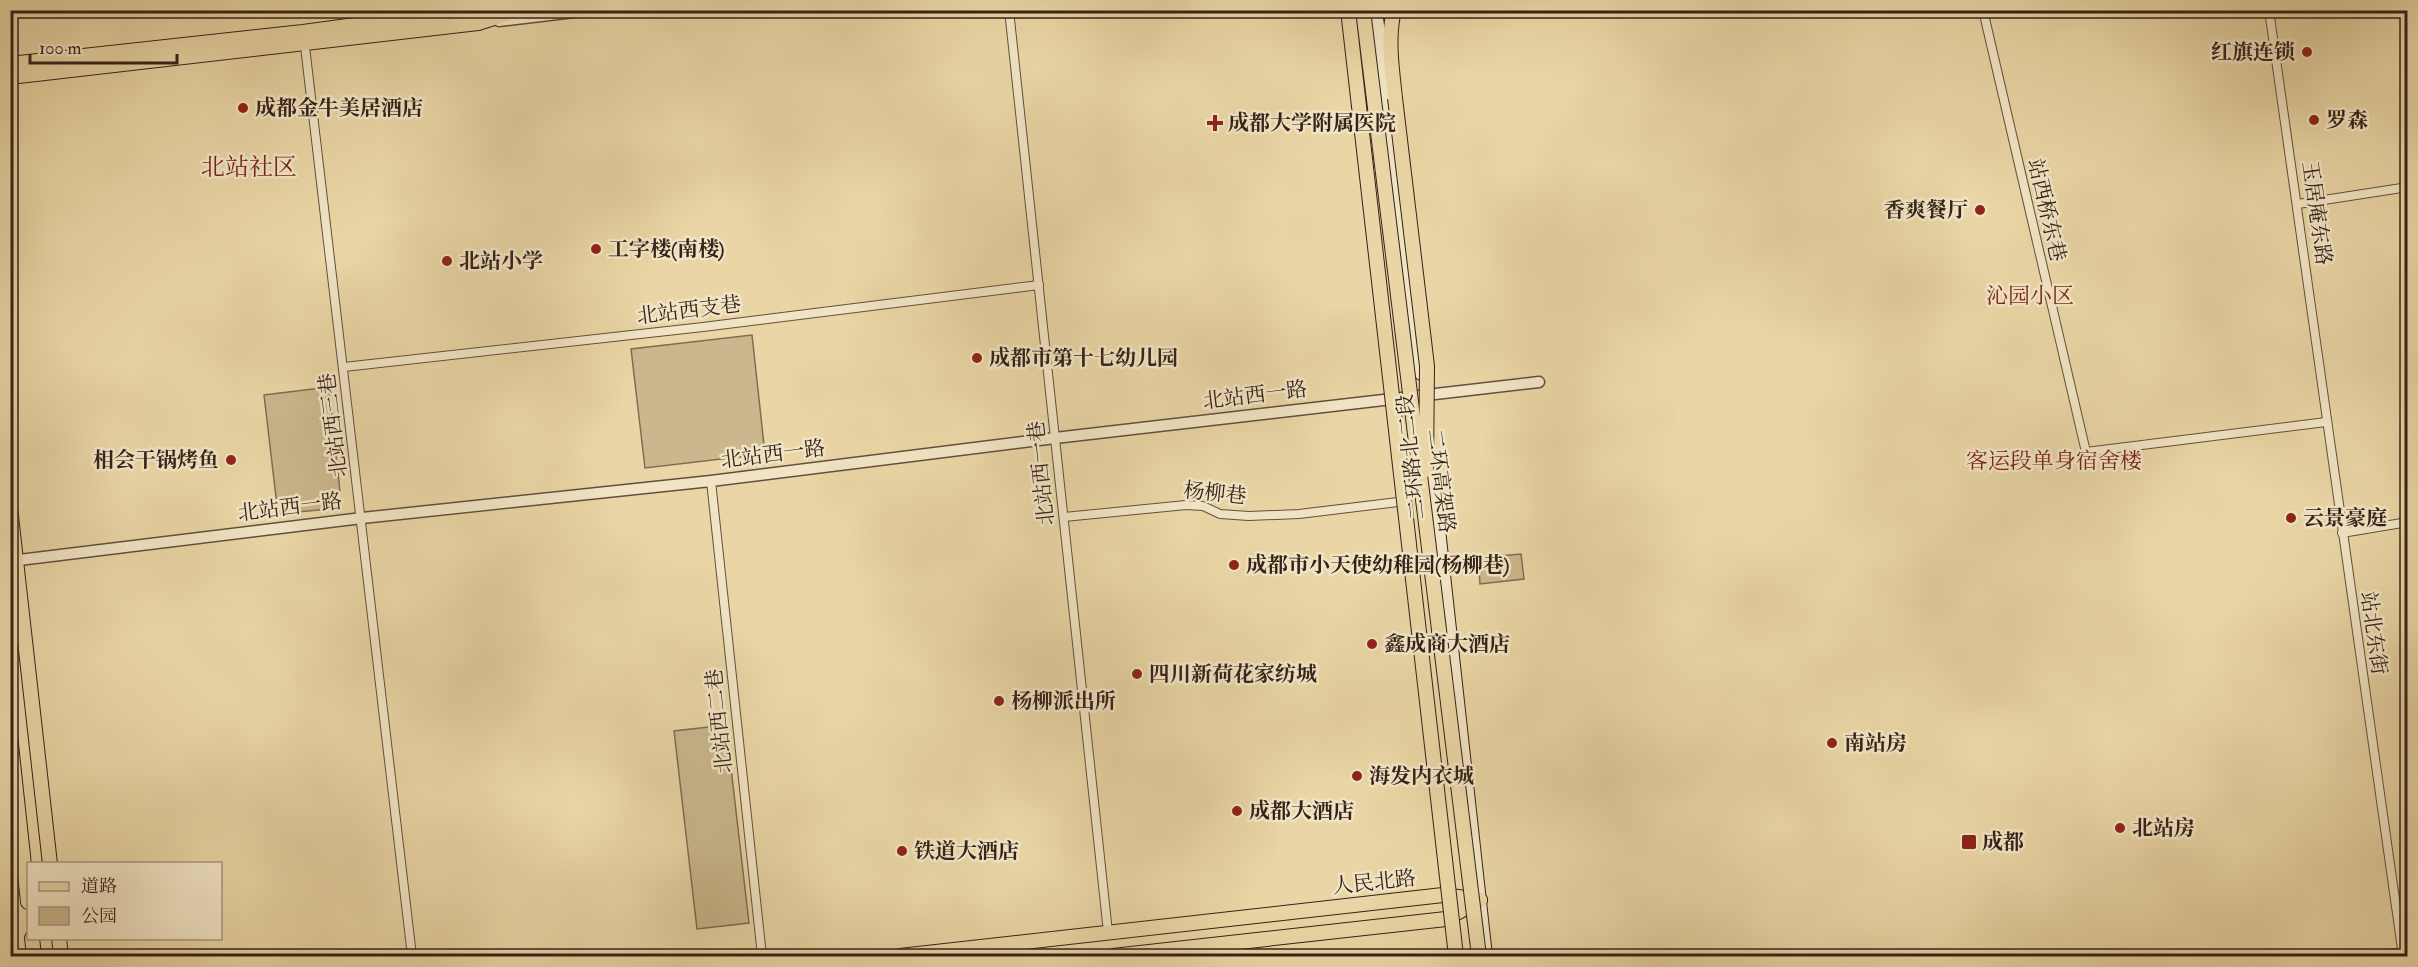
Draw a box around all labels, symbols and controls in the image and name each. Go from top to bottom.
scale bar [30,27,177,65]
text: 100 m [39,37,82,60]
place label: 红旗连锁 [2211,39,2295,66]
marker: 红旗连锁 [2300,45,2314,59]
place label: 成都金牛美居酒店 [255,95,423,122]
marker: 成都金牛美居酒店 [236,101,250,115]
place label: 罗森 [2326,107,2368,134]
place label: 成都大学附属医院 [1228,110,1396,137]
marker: 罗森 [2307,113,2321,127]
marker: 成都大学附属医院 [1206,114,1224,132]
district label: 北站社区 [201,152,297,183]
street label: 站西桥东巷 [2022,156,2071,264]
street label: 玉居庵东路 [2296,159,2337,267]
place label: 香爽餐厅 [1884,197,1968,224]
marker: 香爽餐厅 [1973,203,1987,217]
place label: 工字楼(南楼) [608,236,724,263]
marker: 工字楼(南楼) [589,242,603,256]
place label: 北站小学 [459,248,543,275]
marker: 北站小学 [440,254,454,268]
district label: 沁园小区 [1986,282,2074,310]
street label: 北站西支巷 [635,291,743,330]
place label: 成都市第十七幼儿园 [989,345,1178,372]
marker: 成都市第十七幼儿园 [970,351,984,365]
street label: 北站西三巷 [314,371,353,479]
street label: 北站西一路 [1201,376,1309,415]
street label: 二环路北二段 [1391,393,1432,521]
street label: 北站西一巷 [1023,419,1060,527]
street label: 二环高架路 [1421,427,1460,535]
street label: 北站西一路 [719,435,827,474]
place label: 相会干锅烤鱼 [93,447,219,474]
district label: 客运段单身宿舍楼 [1966,447,2142,475]
marker: 相会干锅烤鱼 [224,453,238,467]
street label: 杨柳巷 [1182,477,1248,510]
street label: 北站西一路 [236,488,344,527]
place label: 云景豪庭 [2303,505,2387,532]
marker: 云景豪庭 [2284,511,2298,525]
place label: 成都市小天使幼稚园(杨柳巷) [1246,552,1509,579]
marker: 成都市小天使幼稚园(杨柳巷) [1227,558,1241,572]
street label: 站北东街 [2354,590,2393,677]
place label: 鑫成商大酒店 [1384,631,1510,658]
marker: 鑫成商大酒店 [1365,637,1379,651]
place label: 四川新荷花家纺城 [1149,661,1317,688]
street label: 北站西二巷 [701,667,738,775]
marker: 四川新荷花家纺城 [1130,667,1144,681]
place label: 杨柳派出所 [1011,688,1116,715]
marker: 杨柳派出所 [992,694,1006,708]
place label: 南站房 [1844,730,1907,757]
marker: 南站房 [1825,736,1839,750]
place label: 海发内衣城 [1369,763,1474,790]
marker: 海发内衣城 [1350,769,1364,783]
place label: 成都大酒店 [1249,798,1354,825]
marker: 成都大酒店 [1230,804,1244,818]
place label: 北站房 [2132,815,2195,842]
marker: 北站房 [2113,821,2127,835]
place label: 成都 [1982,829,2024,856]
marker: 成都 [1960,833,1978,851]
place label: 铁道大酒店 [914,838,1019,865]
marker: 铁道大酒店 [895,844,909,858]
legend [27,862,222,940]
street label: 人民北路 [1331,865,1417,900]
text: 道路 [81,875,117,898]
text: 公园 [81,905,117,928]

